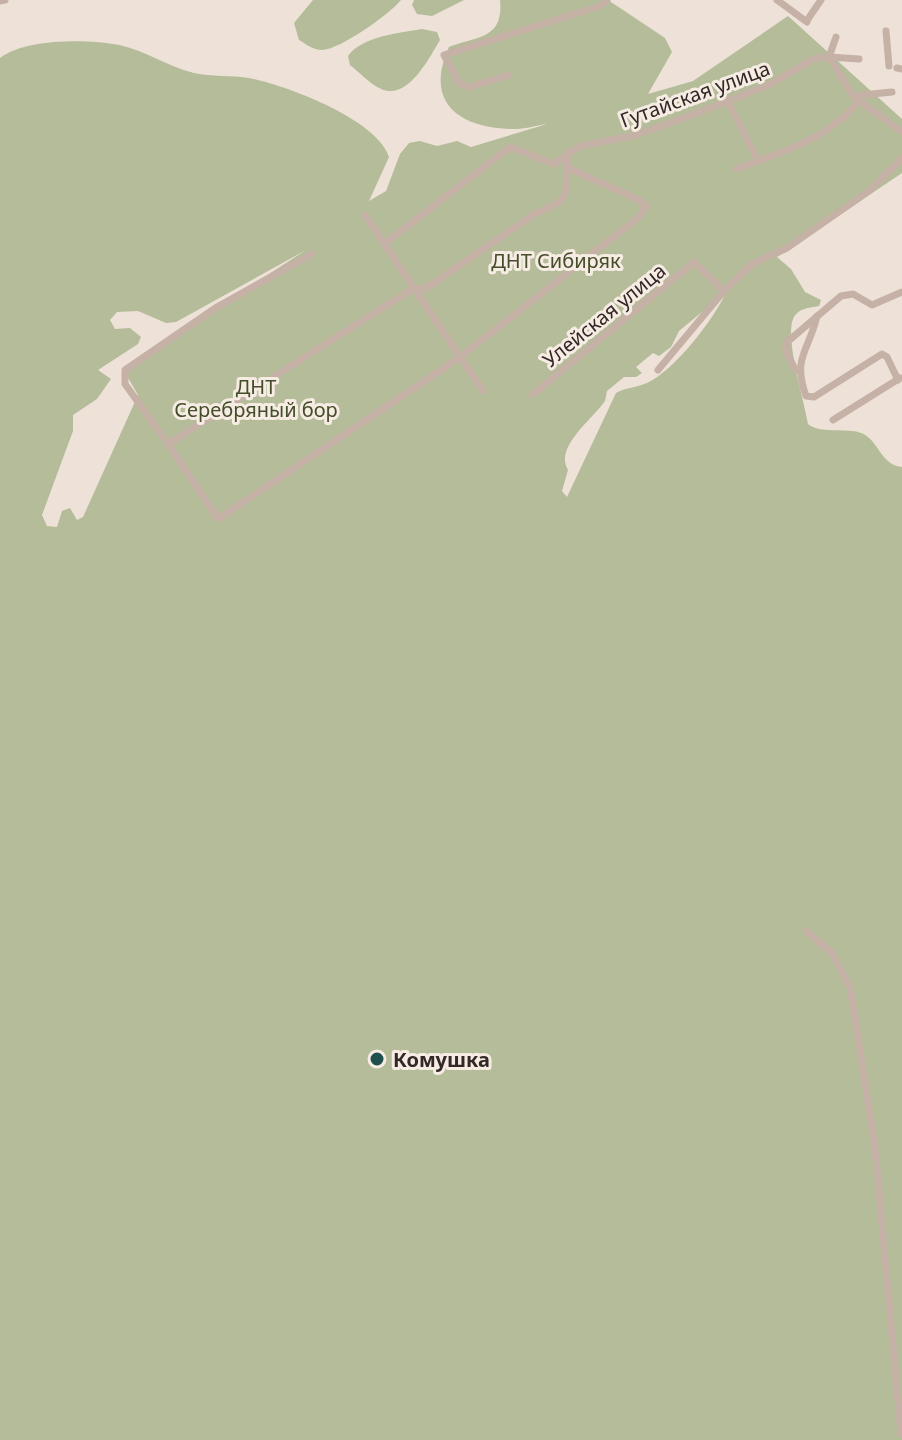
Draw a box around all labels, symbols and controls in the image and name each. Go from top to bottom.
street label: Гутайская улица [616,54,774,134]
park label: ДНТ Сибиряк [491,247,621,274]
street label: Улейская улица [537,257,671,373]
park label: ДНТ Серебряный бор [174,373,338,423]
place label: Комушка [393,1046,490,1073]
marker: Комушка [368,1050,386,1068]

